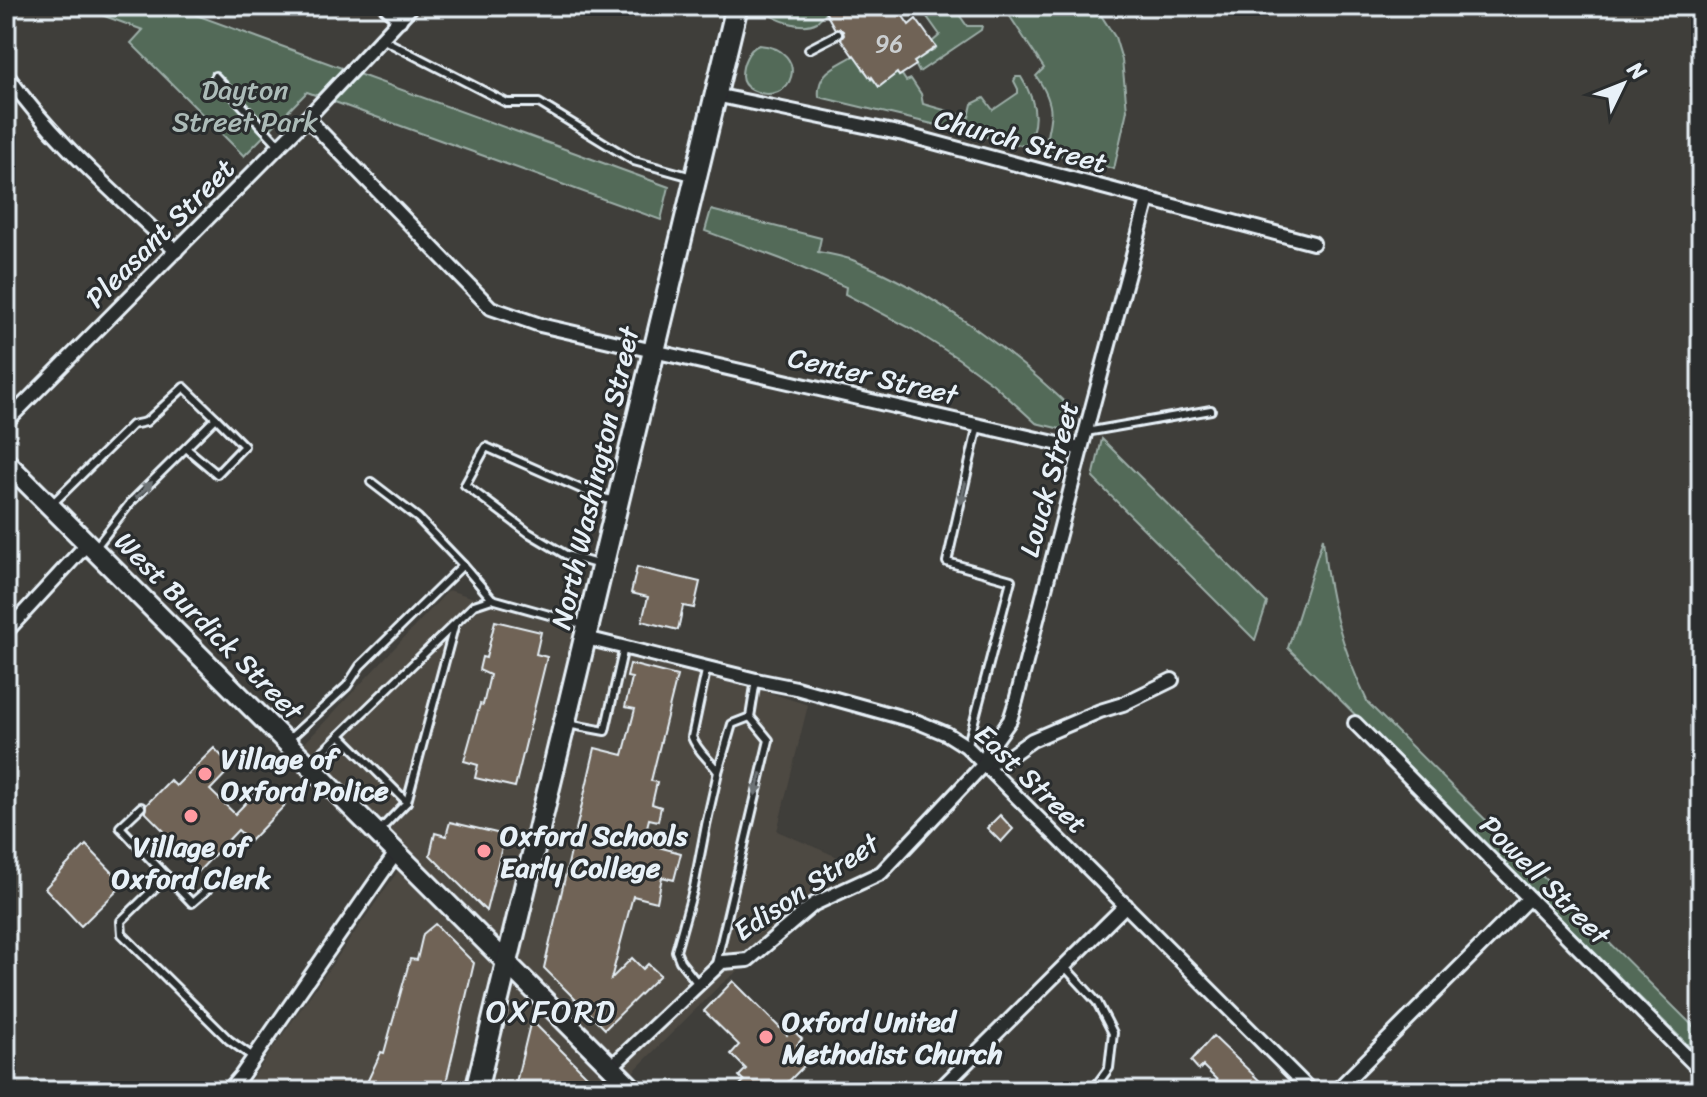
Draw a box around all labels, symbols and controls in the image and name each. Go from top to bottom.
house number: 96 [875,23,903,65]
north arrow [1583,44,1663,124]
text: N [1617,51,1657,90]
park label: Dayton Street Park [172,65,318,146]
street label: Church Street [929,94,1113,188]
street label: Pleasant Street [73,146,247,320]
street label: North Washington Street [536,320,654,634]
street label: Center Street [783,333,964,420]
street label: Louck Street [1005,396,1093,562]
one-way arrow [134,481,153,500]
one-way arrow [956,481,969,506]
street label: West Burdick Street [102,519,317,734]
street label: East Street [962,712,1100,846]
place label: Village of Oxford Police [221,734,389,815]
marker: Village of Oxford Police [196,765,214,783]
one-way arrow [752,772,764,797]
street label: Powell Street [1468,803,1623,958]
marker: Village of Oxford Clerk [182,807,200,825]
place label: Oxford Schools Early College [500,811,689,892]
street label: Edison Street [723,819,891,954]
place label: Village of Oxford Clerk [112,822,271,903]
marker: Oxford Schools Early College [475,842,493,860]
district label: OXFORD [486,983,616,1040]
place label: Oxford United Methodist Church [781,997,1003,1078]
marker: Oxford United Methodist Church [757,1028,775,1046]

